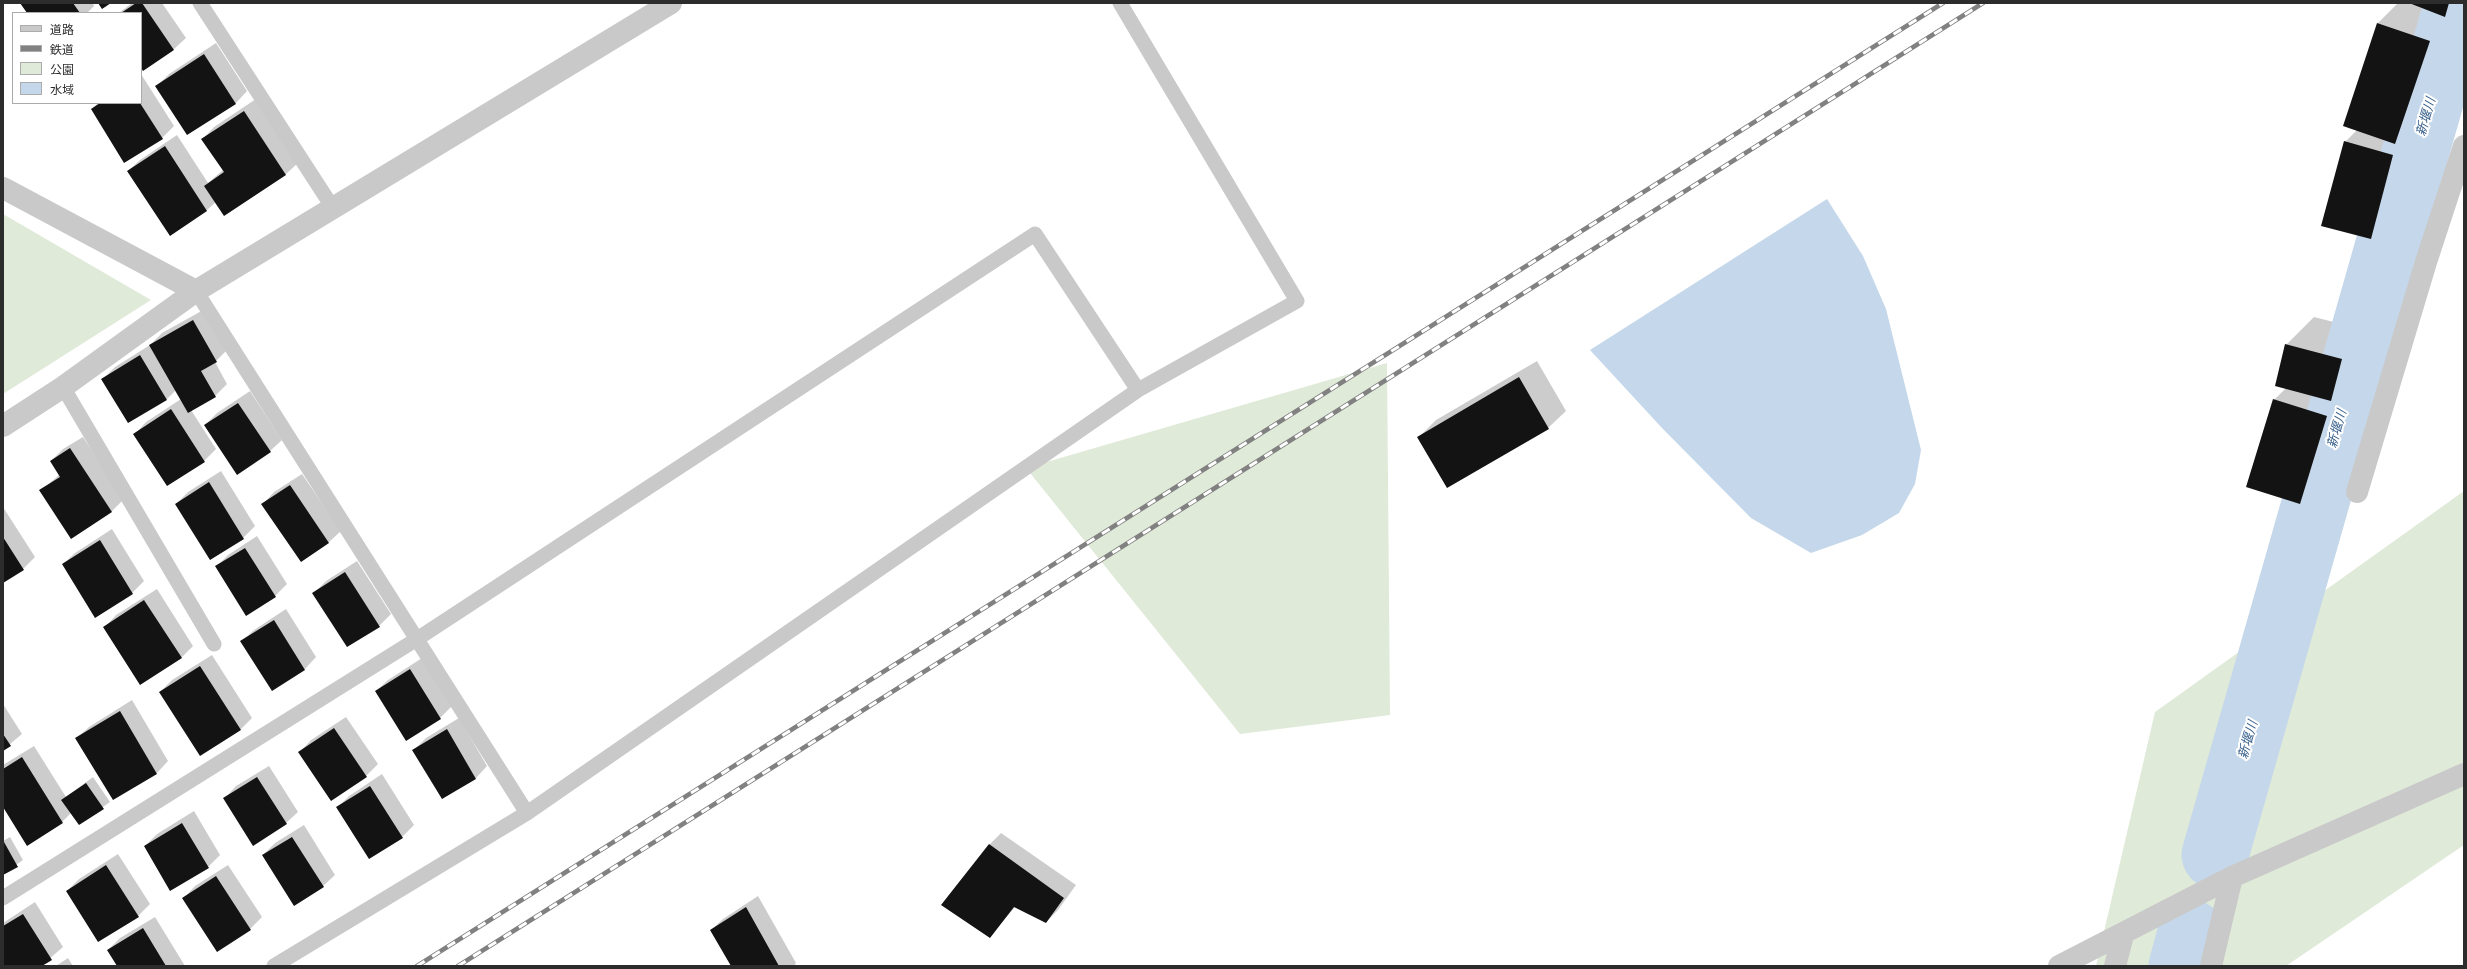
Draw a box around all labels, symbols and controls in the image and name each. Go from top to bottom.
legend [12,12,142,104]
text: 道路 [50,23,74,37]
text: 鉄道 [50,43,74,57]
text: 公園 [50,63,74,77]
text: 水域 [50,83,74,97]
water label: 新堰川 [2413,96,2439,138]
water label: 新堰川 [2324,408,2350,450]
water label: 新堰川 [2235,719,2261,761]

